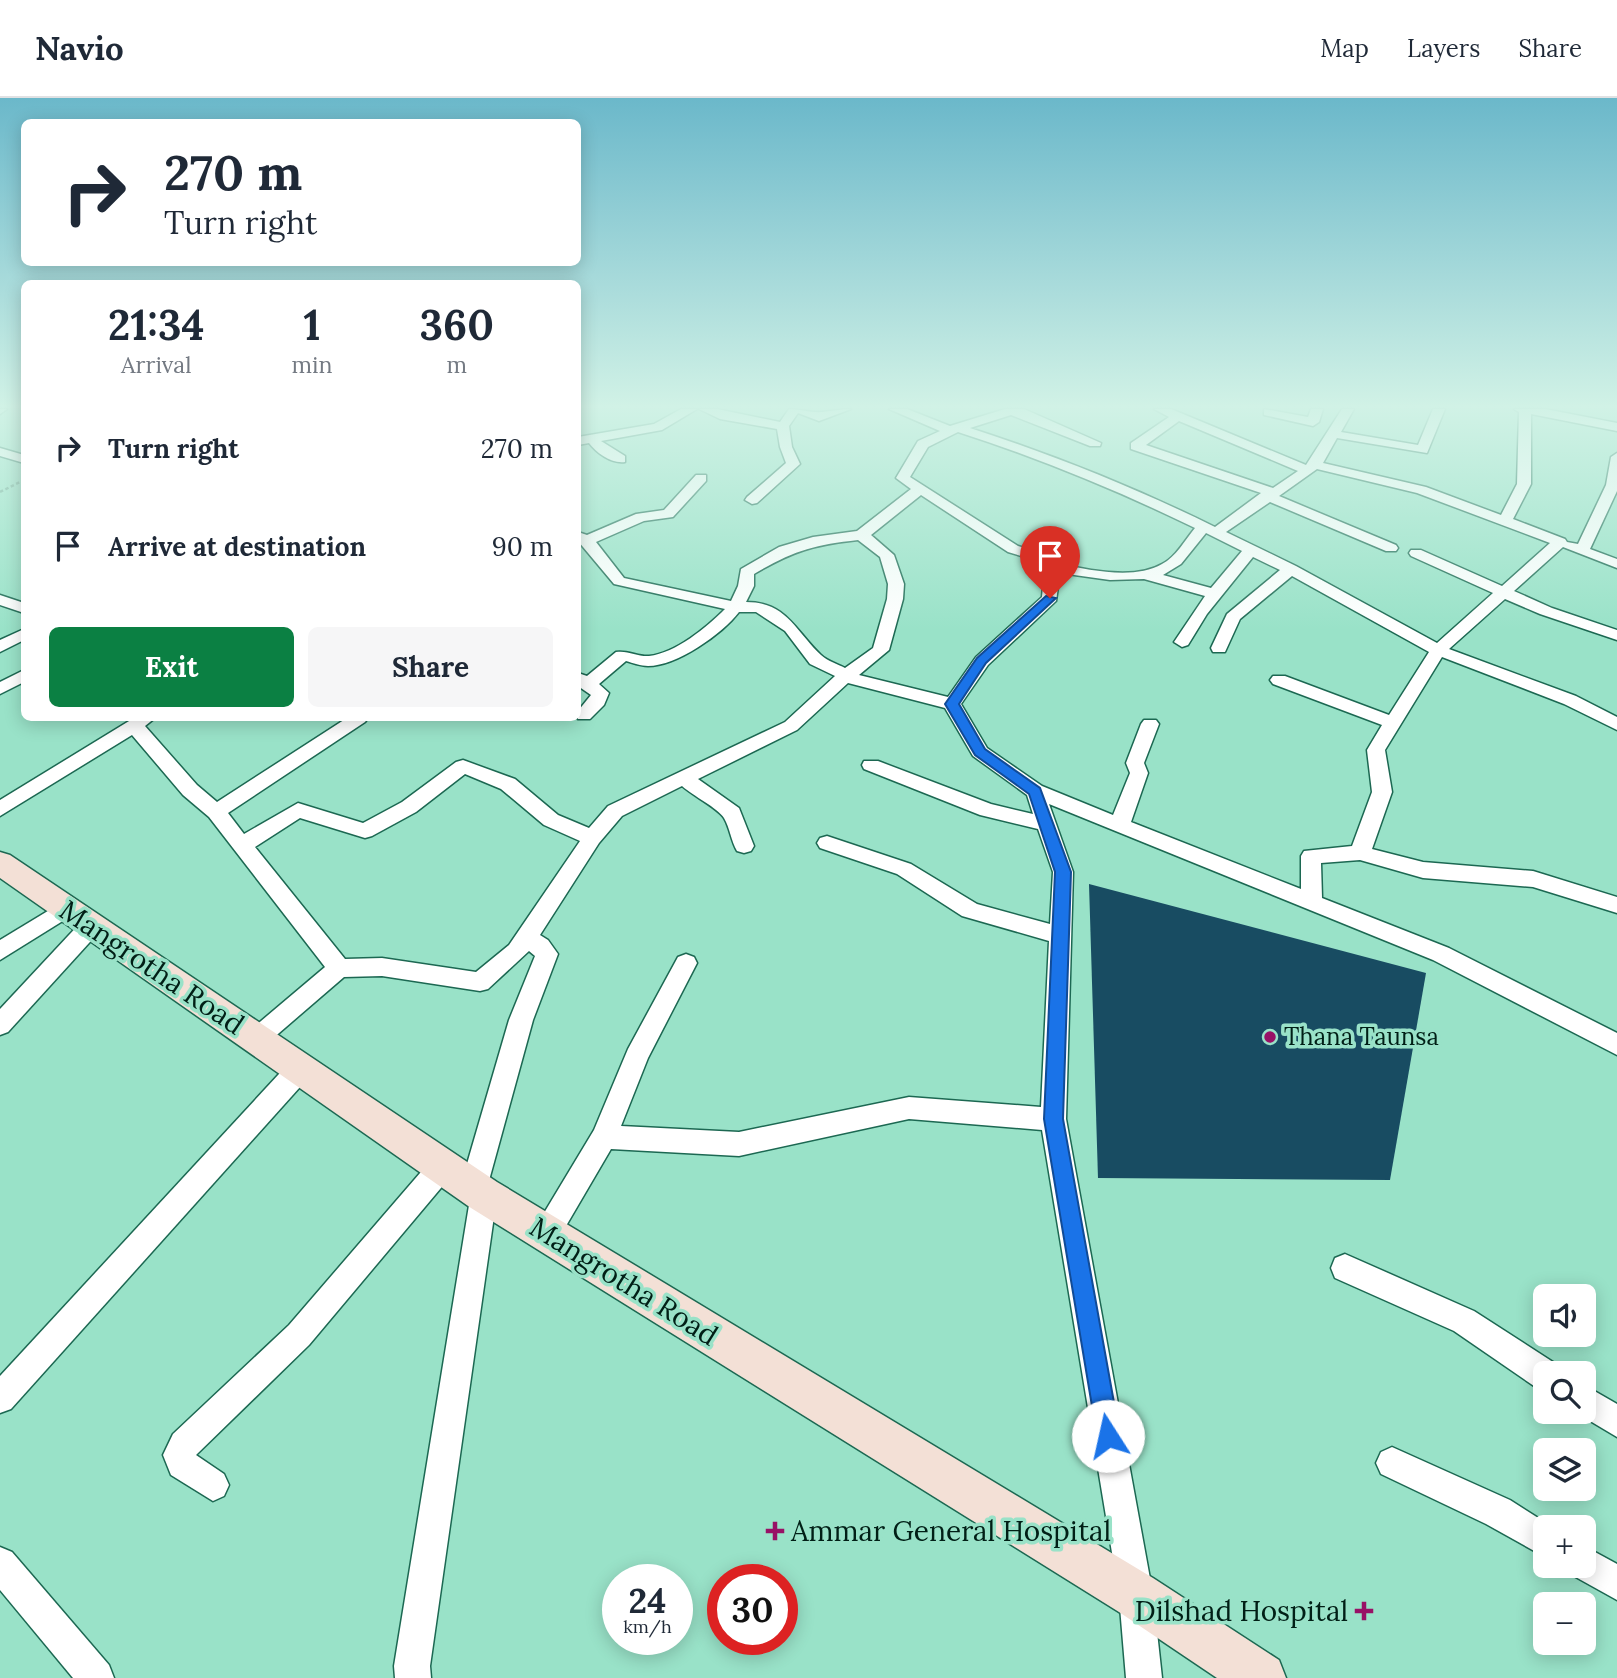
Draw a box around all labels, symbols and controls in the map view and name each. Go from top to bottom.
text: Navio [35,27,124,69]
text: Map [1320,33,1369,64]
text: Layers [1407,33,1480,64]
text: Share [1518,33,1582,64]
text: 270 m [164,141,302,203]
icon: right [49,147,140,238]
text: Turn right [164,202,317,243]
text: 21:34 [108,298,204,352]
text: 1 [303,298,321,352]
text: 360 [420,298,494,352]
text: Arrival [121,350,191,379]
text: min [292,350,333,379]
text: m [446,350,467,379]
icon: right [49,429,87,467]
text: Turn right [108,432,239,465]
text: 270 m [481,432,553,465]
pin [1020,526,1080,598]
icon: arrive [49,527,87,565]
text: Arrive at destination [108,530,366,563]
text: 90 m [492,530,553,563]
icon: arrive [1031,537,1069,575]
button: Exit [49,627,294,707]
button: Share [308,627,553,707]
street label: Mangrotha Road [53,892,251,1042]
place label: Thana Taunsa [1284,1021,1439,1052]
marker: Thana Taunsa [1262,1029,1278,1045]
street label: Mangrotha Road [523,1209,725,1353]
map controls [1533,1284,1596,1655]
button: sound [1533,1284,1596,1347]
button: search [1533,1361,1596,1424]
position arrow [1071,1399,1145,1473]
button: layers [1533,1438,1596,1501]
place label: Ammar General Hospital [790,1513,1111,1549]
button: + [1533,1515,1596,1578]
marker: Ammar General Hospital [765,1521,785,1541]
speed limit sign: 30 [707,1564,798,1655]
text: 24 [629,1578,666,1623]
button: − [1533,1592,1596,1655]
place label: Dilshad Hospital [1135,1593,1348,1629]
marker: Dilshad Hospital [1354,1601,1374,1621]
text: km/h [623,1615,672,1638]

